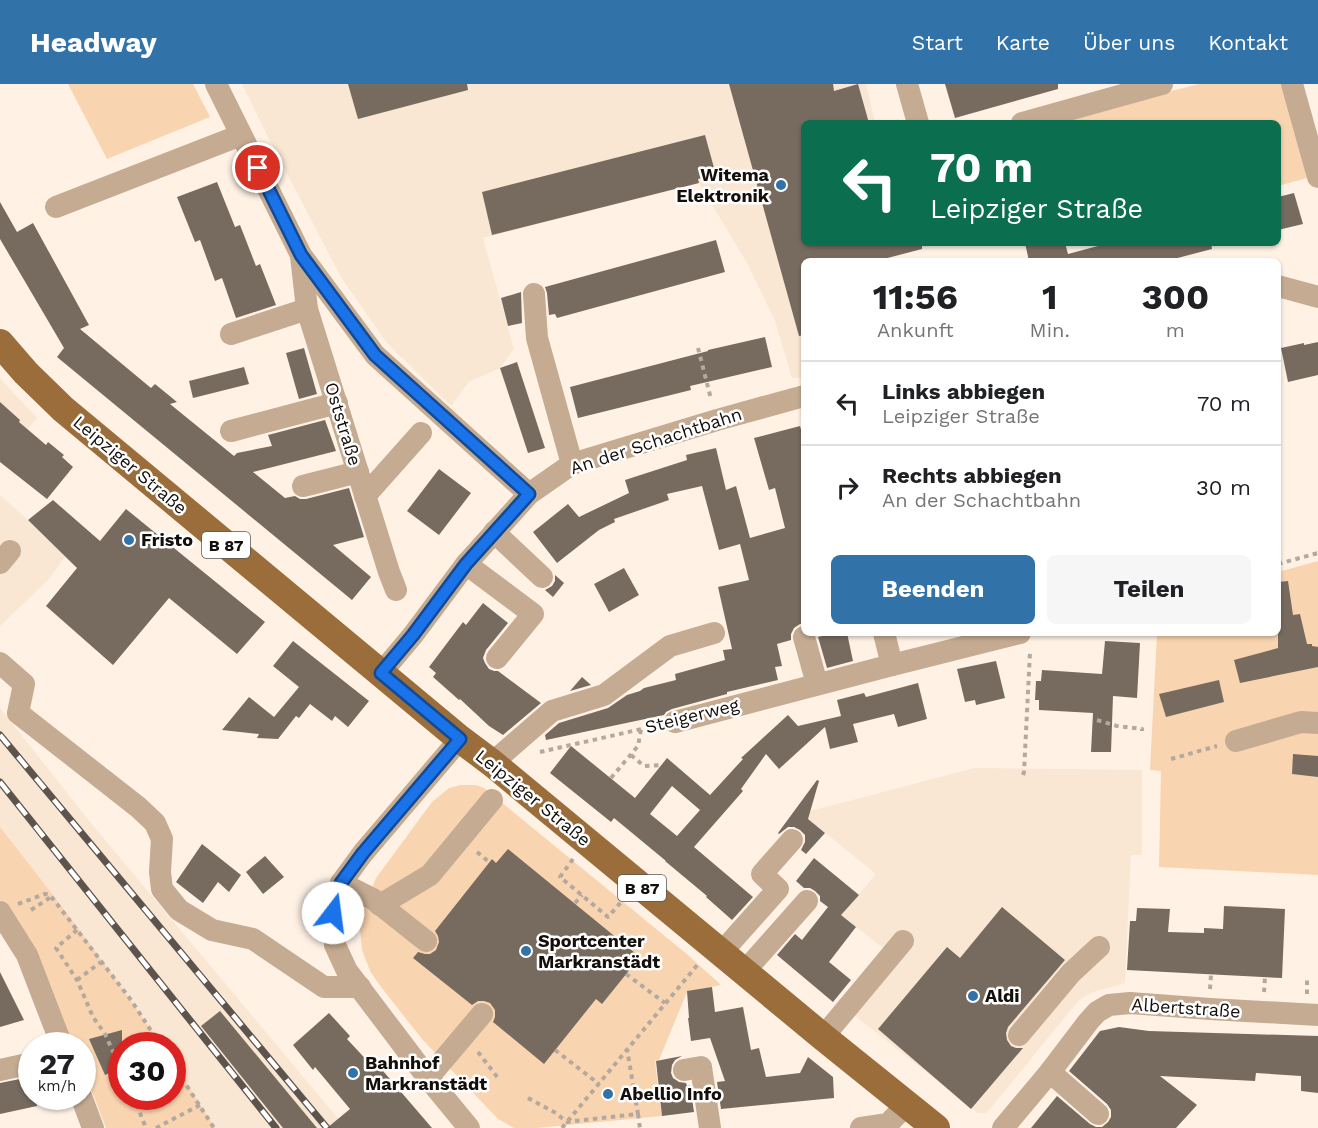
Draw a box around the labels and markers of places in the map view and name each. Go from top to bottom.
pin [232,142,283,193]
place label: Witema Elektronik [676,164,770,206]
marker: Witema Elektronik [774,178,788,192]
place label: Fristo [141,529,193,550]
marker: Fristo [122,533,136,547]
place label: Sportcenter Markranstädt [538,930,660,972]
marker: Sportcenter Markranstädt [519,944,533,958]
place label: Aldi [985,985,1020,1006]
marker: Aldi [966,989,980,1003]
place label: Bahnhof Markranstädt [365,1052,487,1094]
marker: Bahnhof Markranstädt [346,1066,360,1080]
place label: Abellio Info [620,1083,722,1104]
marker: Abellio Info [601,1087,615,1101]

